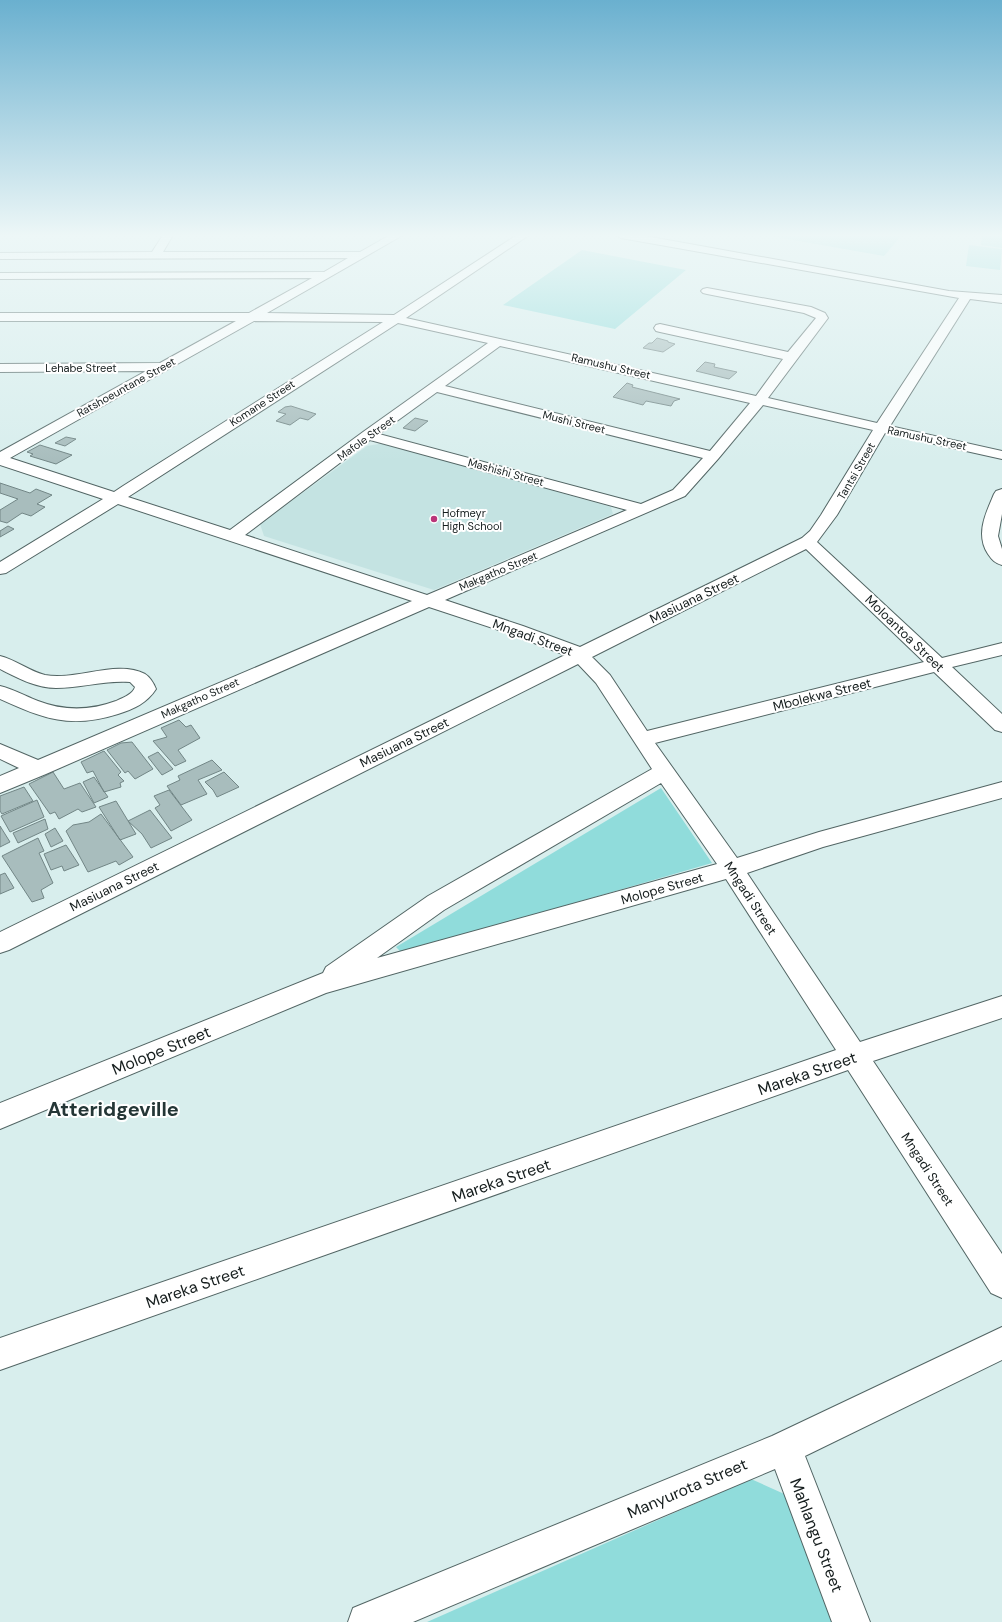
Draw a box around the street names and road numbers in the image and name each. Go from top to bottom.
street label: Ramushu Street [570,350,652,382]
street label: Ratshoeuntane Street [74,354,178,420]
street label: Lehabe Street [45,361,117,375]
street label: Komane Street [227,377,297,429]
street label: Mushi Street [541,407,607,437]
street label: Mafole Street [334,412,398,464]
street label: Ramushu Street [886,423,968,453]
street label: Tantsi Street [834,440,878,502]
street label: Mashishi Street [466,455,546,489]
street label: Makgatho Street [457,548,539,594]
street label: Masiuana Street [647,570,742,627]
street label: Moloantoa Street [861,591,948,676]
street label: Mngadi Street [490,615,575,660]
street label: Mbolekwa Street [771,674,873,715]
street label: Makgatho Street [159,675,241,721]
street label: Masiuana Street [357,714,452,771]
street label: Masiuana Street [67,858,162,915]
street label: Mngadi Street [720,858,781,938]
street label: Molope Street [619,869,705,908]
street label: Molope Street [109,1021,214,1080]
street label: Mareka Street [755,1047,859,1100]
street label: Mngadi Street [897,1129,958,1209]
street label: Mareka Street [449,1154,553,1207]
street label: Mareka Street [143,1260,247,1313]
street label: Manyurota Street [624,1454,750,1523]
street label: Mahlangu Street [785,1475,848,1595]

